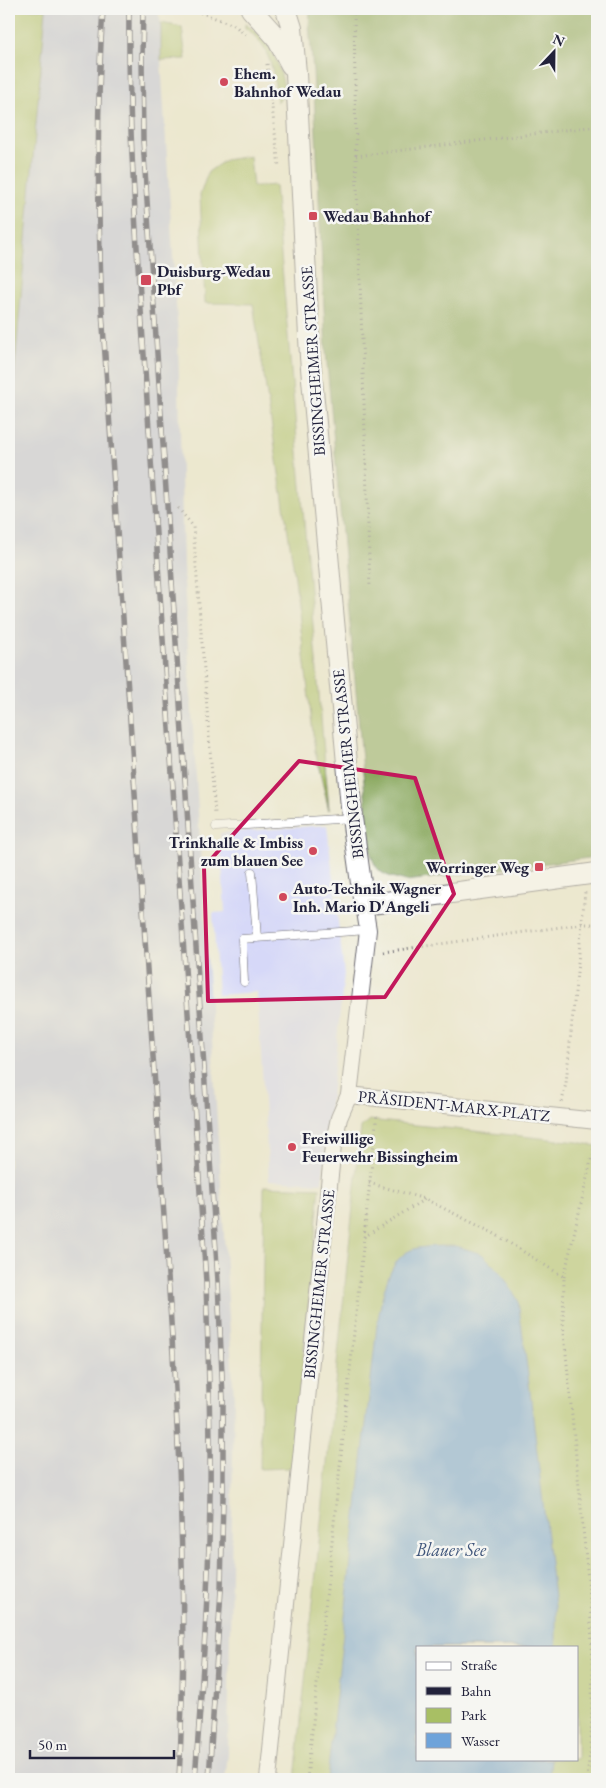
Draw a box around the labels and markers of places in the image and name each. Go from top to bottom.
place label: Ehem. Bahnhof Wedau [234,63,342,102]
marker: Ehem. Bahnhof Wedau [218,76,230,88]
place label: Wedau Bahnhof [323,206,433,227]
marker: Wedau Bahnhof [307,210,319,222]
place label: Duisburg-Wedau Pbf [157,261,271,300]
marker: Duisburg-Wedau Pbf [139,273,153,287]
place label: Trinkhalle & Imbiss zum blauen See [168,832,303,871]
marker: Trinkhalle & Imbiss zum blauen See [307,845,319,857]
place label: Worringer Weg [425,857,530,878]
marker: Worringer Weg [533,861,545,873]
place label: Auto-Technik Wagner Inh. Mario D'Angeli [292,878,441,917]
marker: Auto-Technik Wagner Inh. Mario D'Angeli [277,891,289,903]
place label: Freiwillige Feuerwehr Bissingheim [302,1128,458,1167]
marker: Freiwillige Feuerwehr Bissingheim [286,1141,298,1153]

